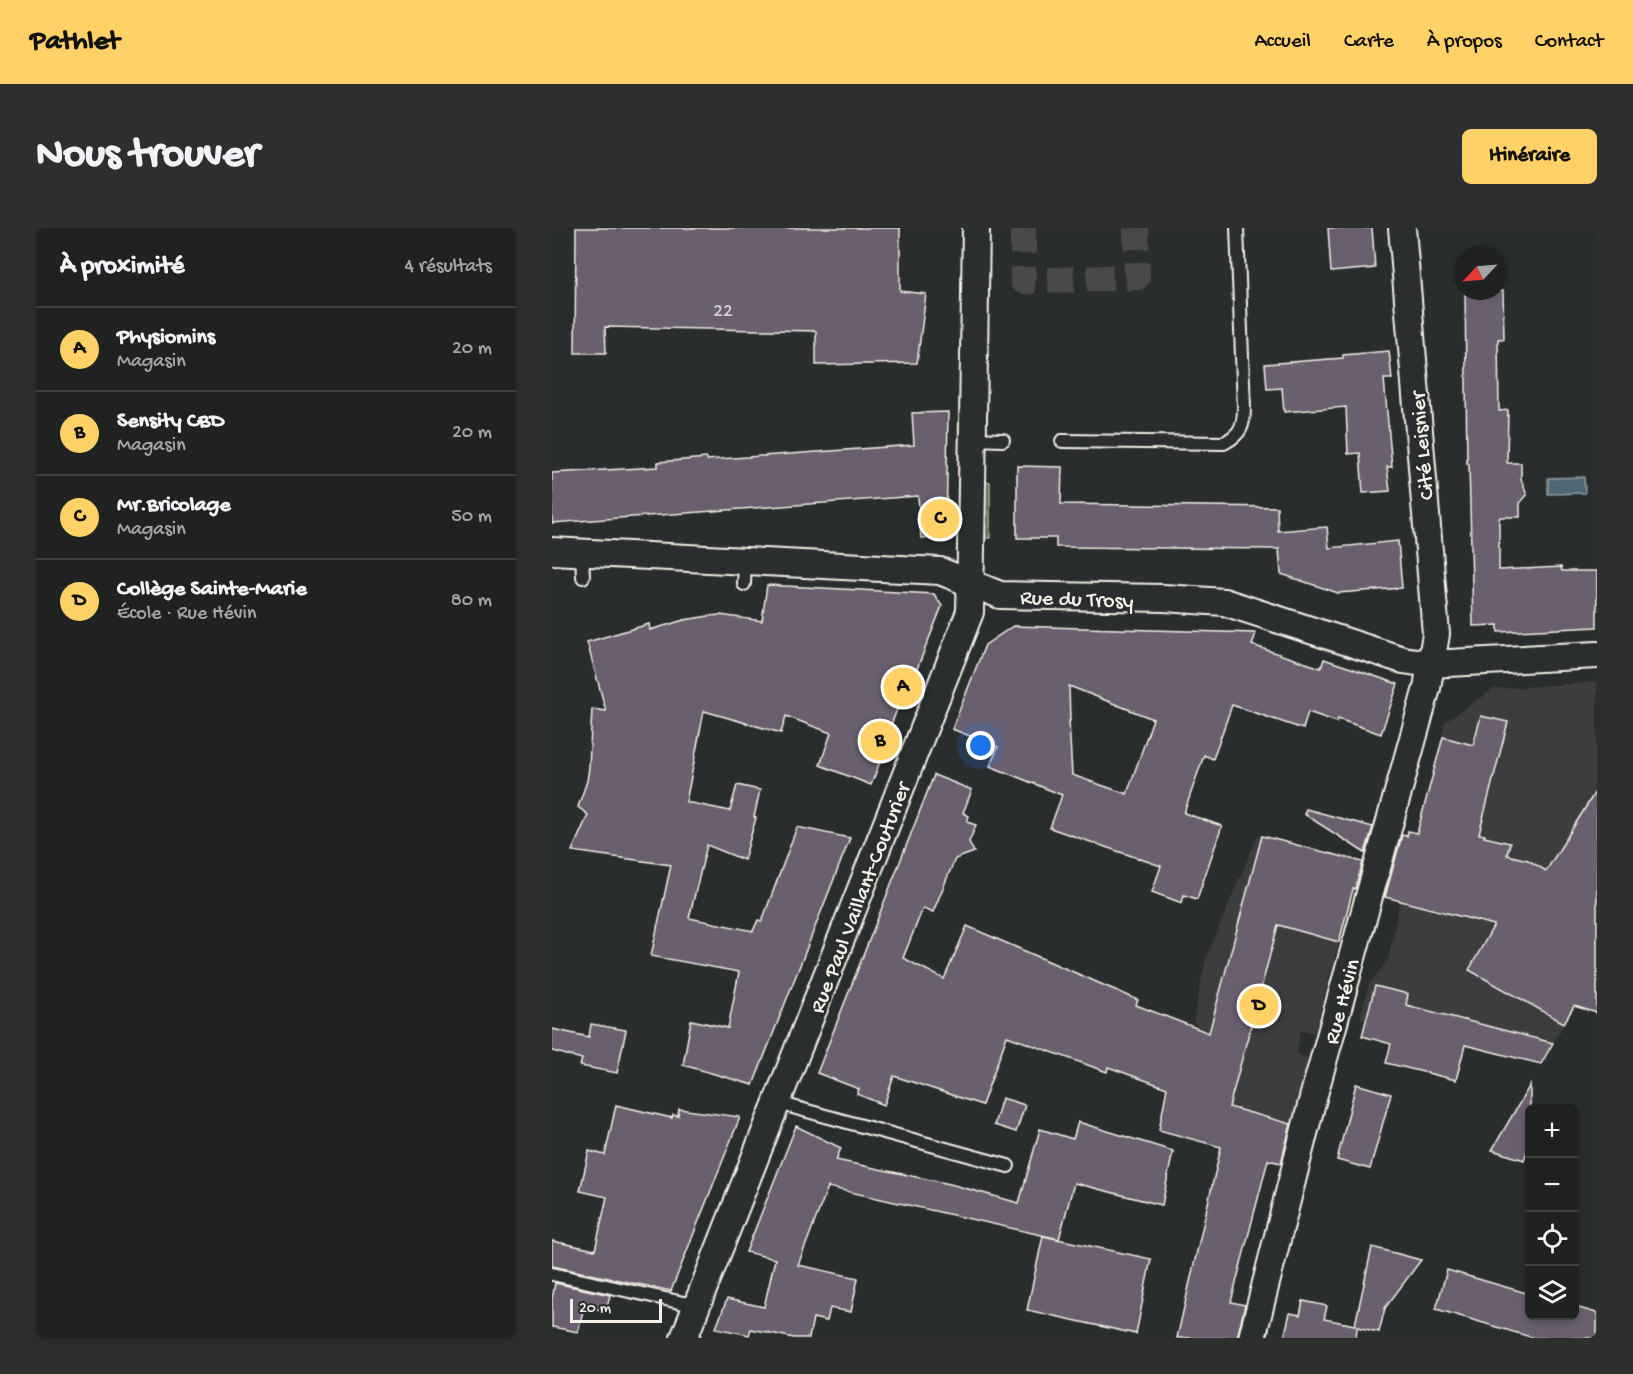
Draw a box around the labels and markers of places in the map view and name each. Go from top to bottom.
pin: C [920,496,960,542]
pin: A [884,664,922,710]
pin: B [860,718,900,764]
pin: D [1240,984,1278,1028]

